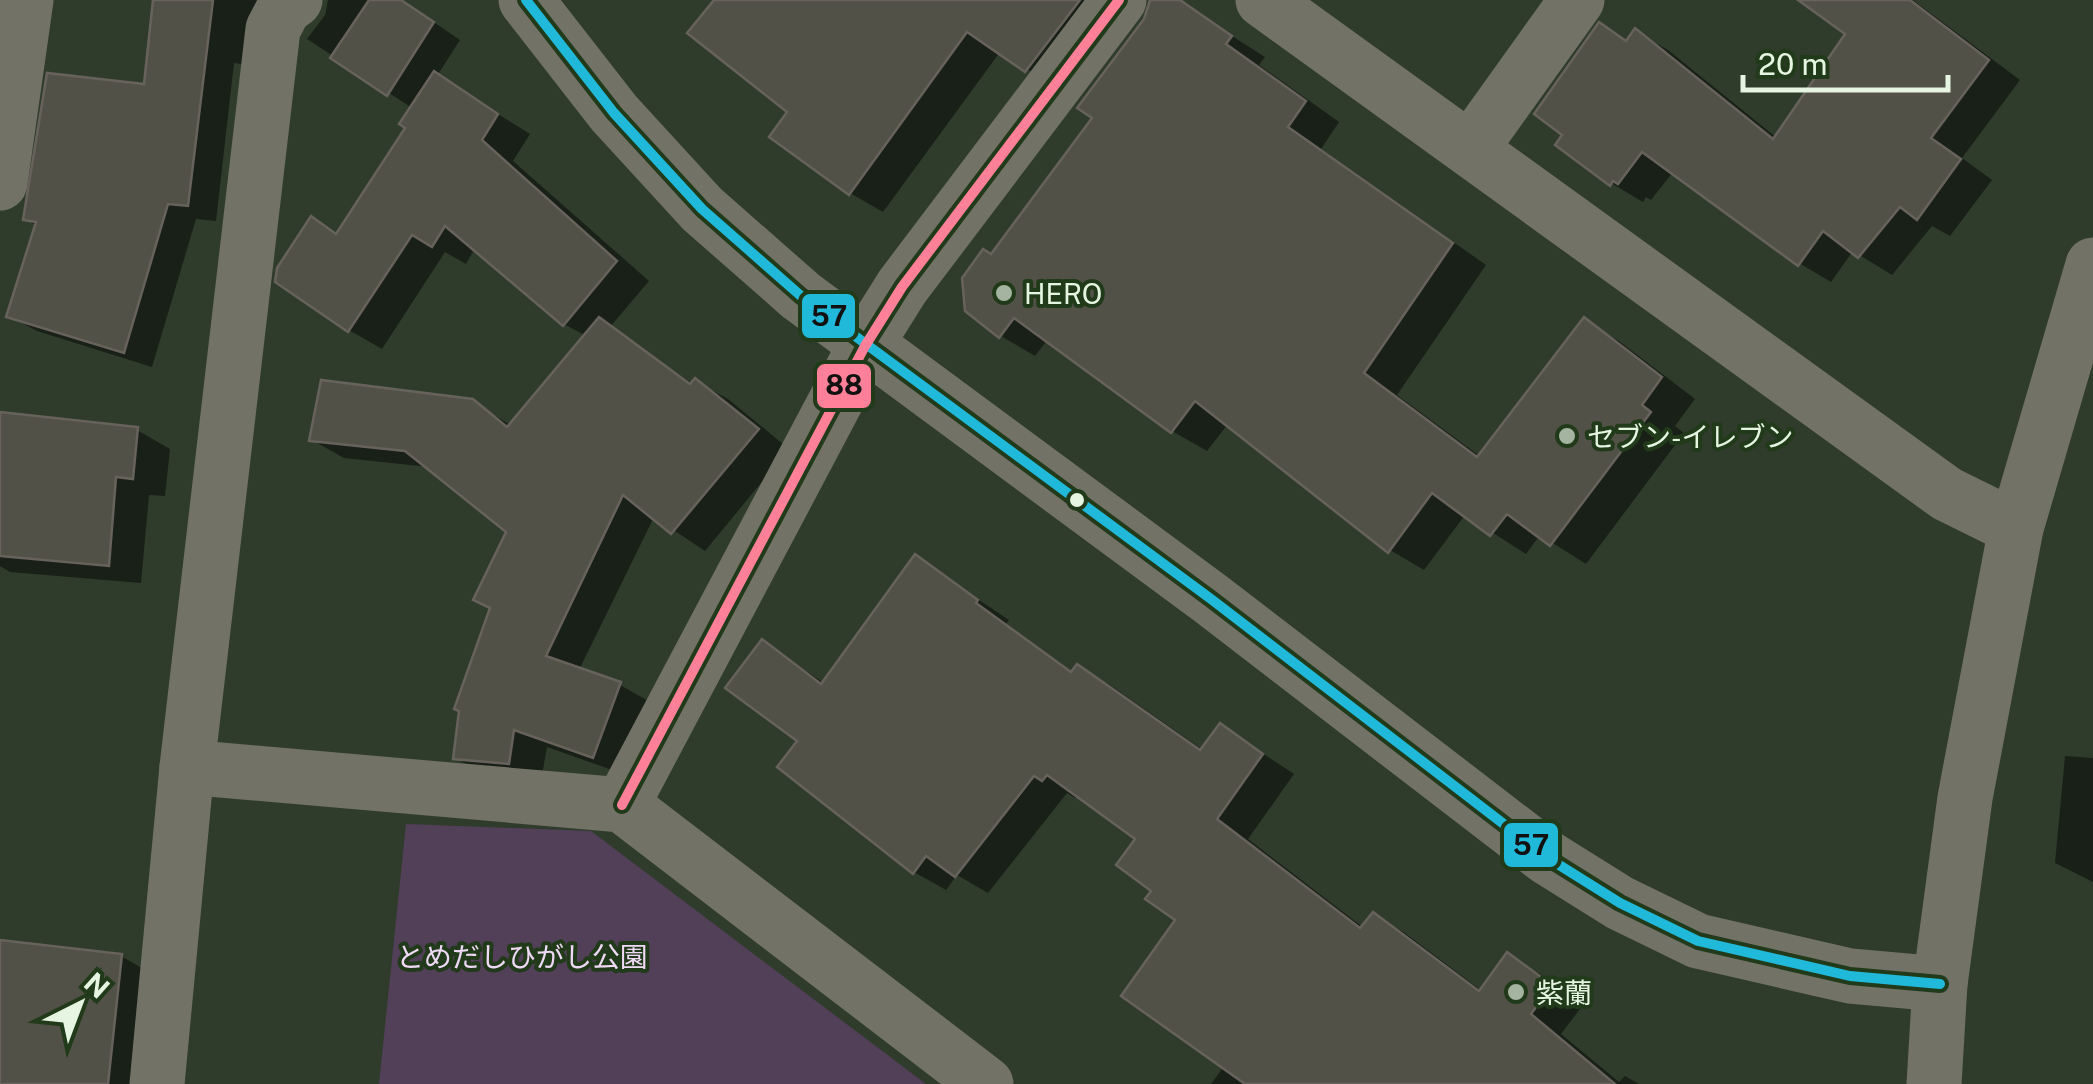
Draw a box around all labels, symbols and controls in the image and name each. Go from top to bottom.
scale bar [1743,30,1948,92]
text: 20 m [1758,46,1827,82]
place label: HERO [1024,277,1102,310]
marker: HERO [993,282,1015,304]
line badge: 57 [800,292,857,340]
text: 57 [811,299,847,332]
line badge: 88 [815,362,873,410]
text: 88 [825,368,863,401]
place label: セブン-イレブン [1587,420,1794,453]
marker: セブン-イレブン [1556,425,1578,447]
unlabelled marker [1067,490,1087,510]
line badge: 57 [1502,821,1560,869]
text: 57 [1513,828,1549,861]
park label: とめだしひがし公園 [396,940,648,973]
north arrow [30,954,130,1054]
text: N [78,965,116,1005]
place label: 紫蘭 [1536,976,1592,1009]
marker: 紫蘭 [1505,981,1527,1003]

